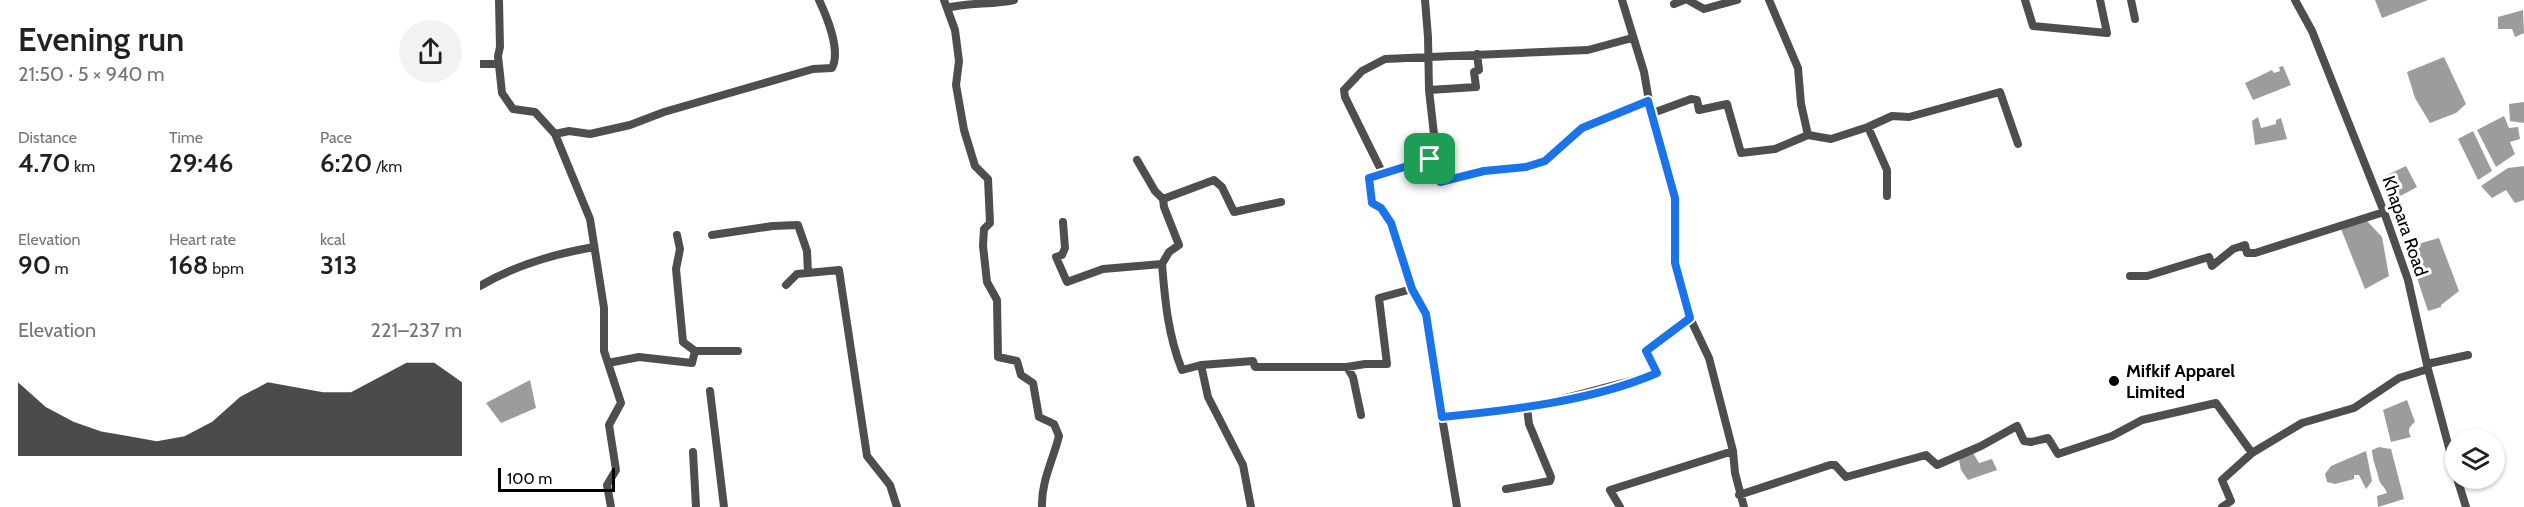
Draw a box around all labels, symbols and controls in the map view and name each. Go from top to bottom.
text: Evening run [18,19,184,59]
button: share [399,20,462,83]
text: 21:50 · 5 × 940 m [18,62,165,86]
text: Distance [18,128,77,147]
text: Time [169,128,203,147]
text: Pace [320,128,352,147]
pin [1404,133,1455,184]
icon: arrive [1413,142,1446,175]
text: 4.70 [18,147,70,179]
text: 29:46 [169,147,233,179]
text: 6:20 [320,147,372,179]
text: km [70,157,95,176]
text: /km [372,157,402,176]
street label: Khapara Road [2378,173,2432,279]
text: Elevation [18,230,81,249]
text: Heart rate [169,230,236,249]
text: kcal [320,230,346,249]
text: 90 [18,249,51,281]
text: 168 [169,249,209,281]
text: 313 [320,249,357,281]
text: m [51,259,69,278]
text: bpm [209,259,244,278]
text: Elevation [18,318,96,342]
text: 221–237 m [371,318,462,342]
place label: Mifkif Apparel Limited [2126,360,2235,403]
marker: Mifkif Apparel Limited [2107,374,2121,388]
map controls [2445,429,2505,489]
button: layers [2445,429,2505,489]
scale bar [498,465,615,492]
text: 100 m [507,469,552,488]

